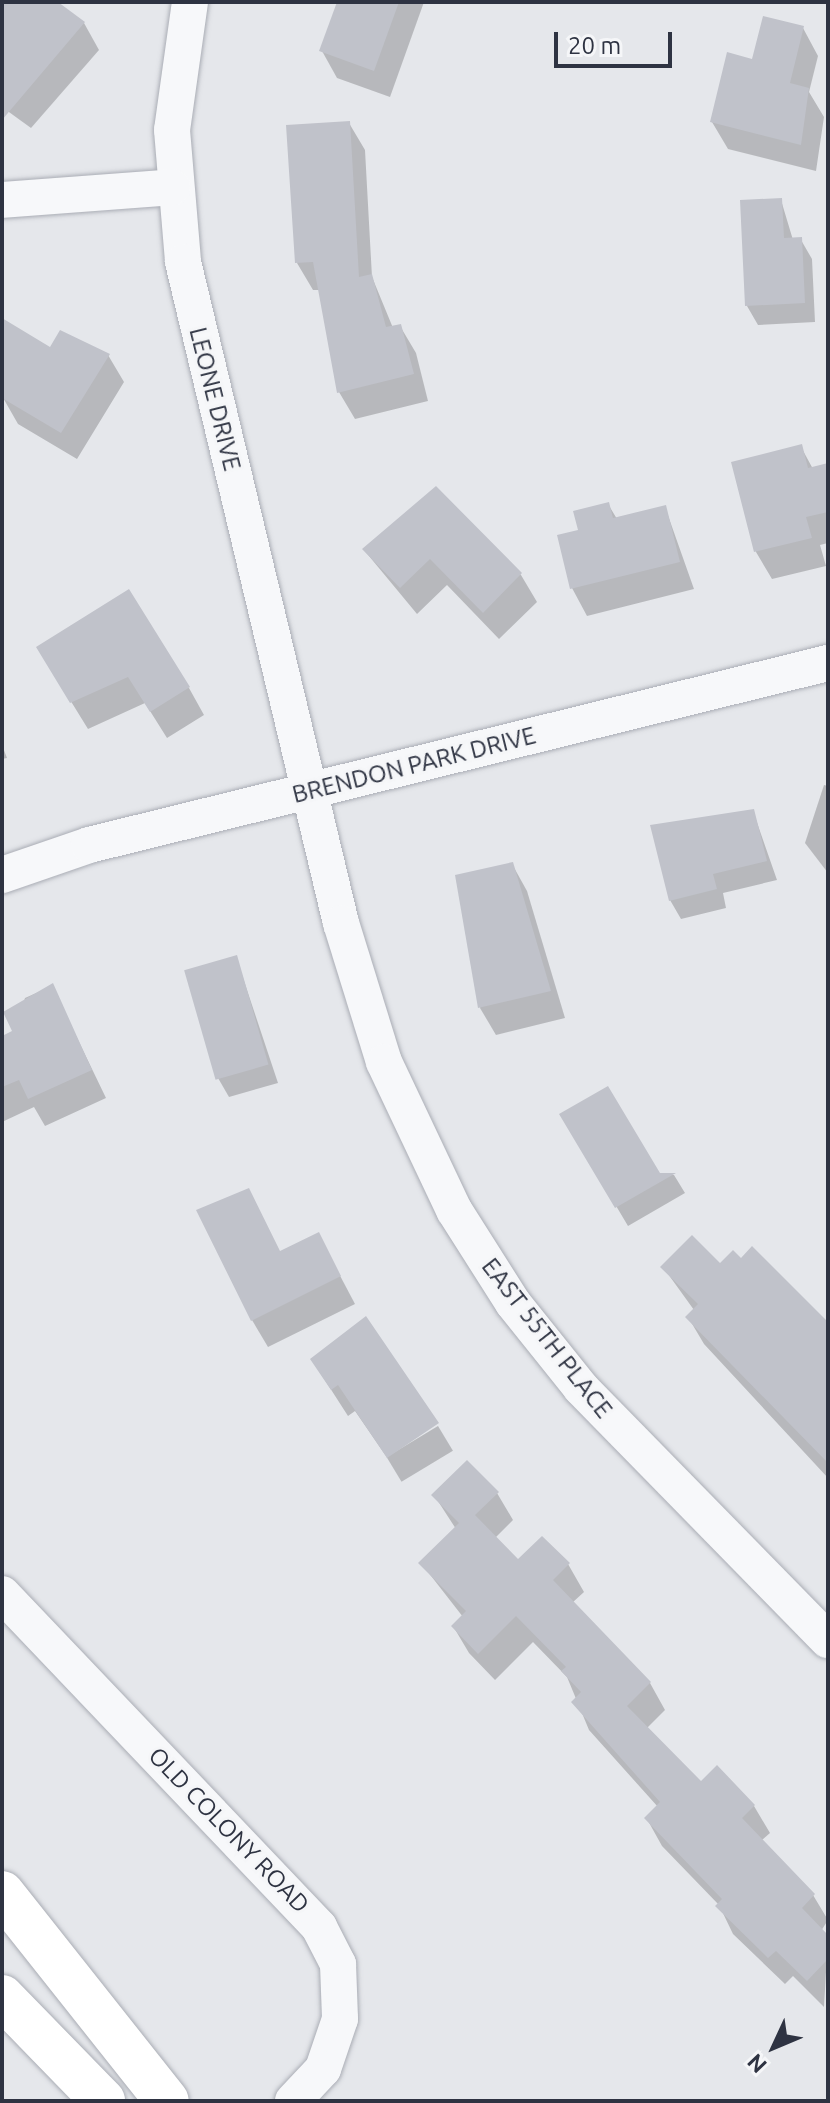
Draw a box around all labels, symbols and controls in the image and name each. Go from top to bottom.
scale bar [558,16,676,66]
text: 20 m [568,32,621,59]
street label: LEONE DRIVE [183,324,247,474]
street label: BRENDON PARK DRIVE [289,721,539,809]
street label: EAST 55TH PLACE [476,1252,618,1424]
street label: OLD COLONY ROAD [143,1741,315,1919]
north arrow [734,2007,814,2087]
text: N [742,2049,771,2079]

